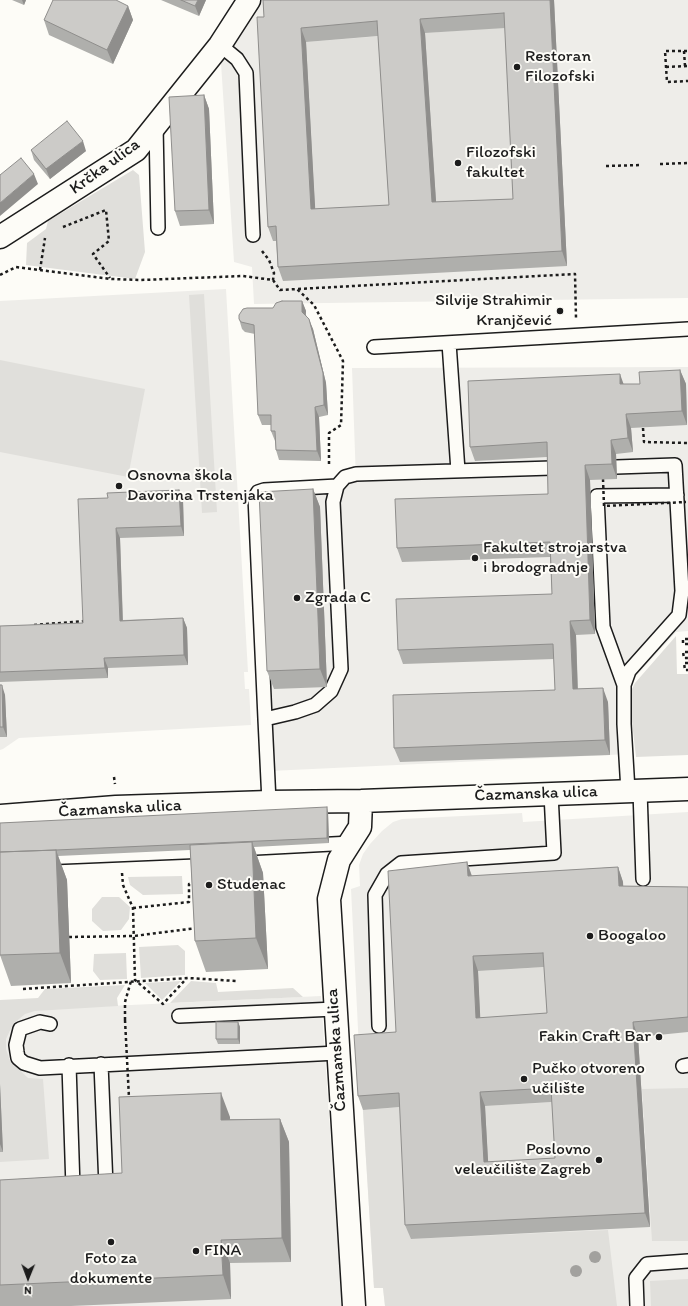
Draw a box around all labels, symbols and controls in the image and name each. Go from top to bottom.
place label: Restoran Filozofski [525,47,595,87]
marker: Restoran Filozofski [512,62,522,72]
street label: Krčka ulica [66,135,144,199]
place label: Filozofski fakultet [466,143,536,183]
marker: Filozofski fakultet [453,158,463,168]
place label: Silvije Strahimir Kranjčević [435,291,552,331]
marker: Silvije Strahimir Kranjčević [555,306,565,316]
place label: Osnovna škola Davorina Trstenjaka [127,466,273,506]
marker: Osnovna škola Davorina Trstenjaka [114,481,124,491]
place label: Fakultet strojarstva i brodogradnje [483,538,627,578]
marker: Fakultet strojarstva i brodogradnje [470,553,480,563]
place label: Zgrada C [305,588,371,608]
marker: Zgrada C [292,593,302,603]
street label: Čazmanska ulica [474,782,598,806]
street label: Čazmanska ulica [58,796,182,822]
place label: Studenac [217,875,286,895]
marker: Studenac [204,880,214,890]
place label: Boogaloo [598,926,666,946]
marker: Boogaloo [585,931,595,941]
street label: Čazmanska ulica [323,988,351,1112]
place label: Fakin Craft Bar [539,1027,651,1047]
marker: Fakin Craft Bar [654,1032,664,1042]
place label: Pučko otvoreno učilište [532,1059,645,1099]
marker: Pučko otvoreno učilište [519,1074,529,1084]
place label: Poslovno veleučilište Zagreb [455,1140,591,1180]
marker: Poslovno veleučilište Zagreb [594,1155,604,1165]
marker: Foto za dokumente [106,1237,116,1247]
place label: FINA [204,1241,241,1261]
marker: FINA [191,1246,201,1256]
place label: Foto za dokumente [70,1249,152,1289]
north arrow [8,1258,48,1298]
text: N [24,1284,32,1297]

